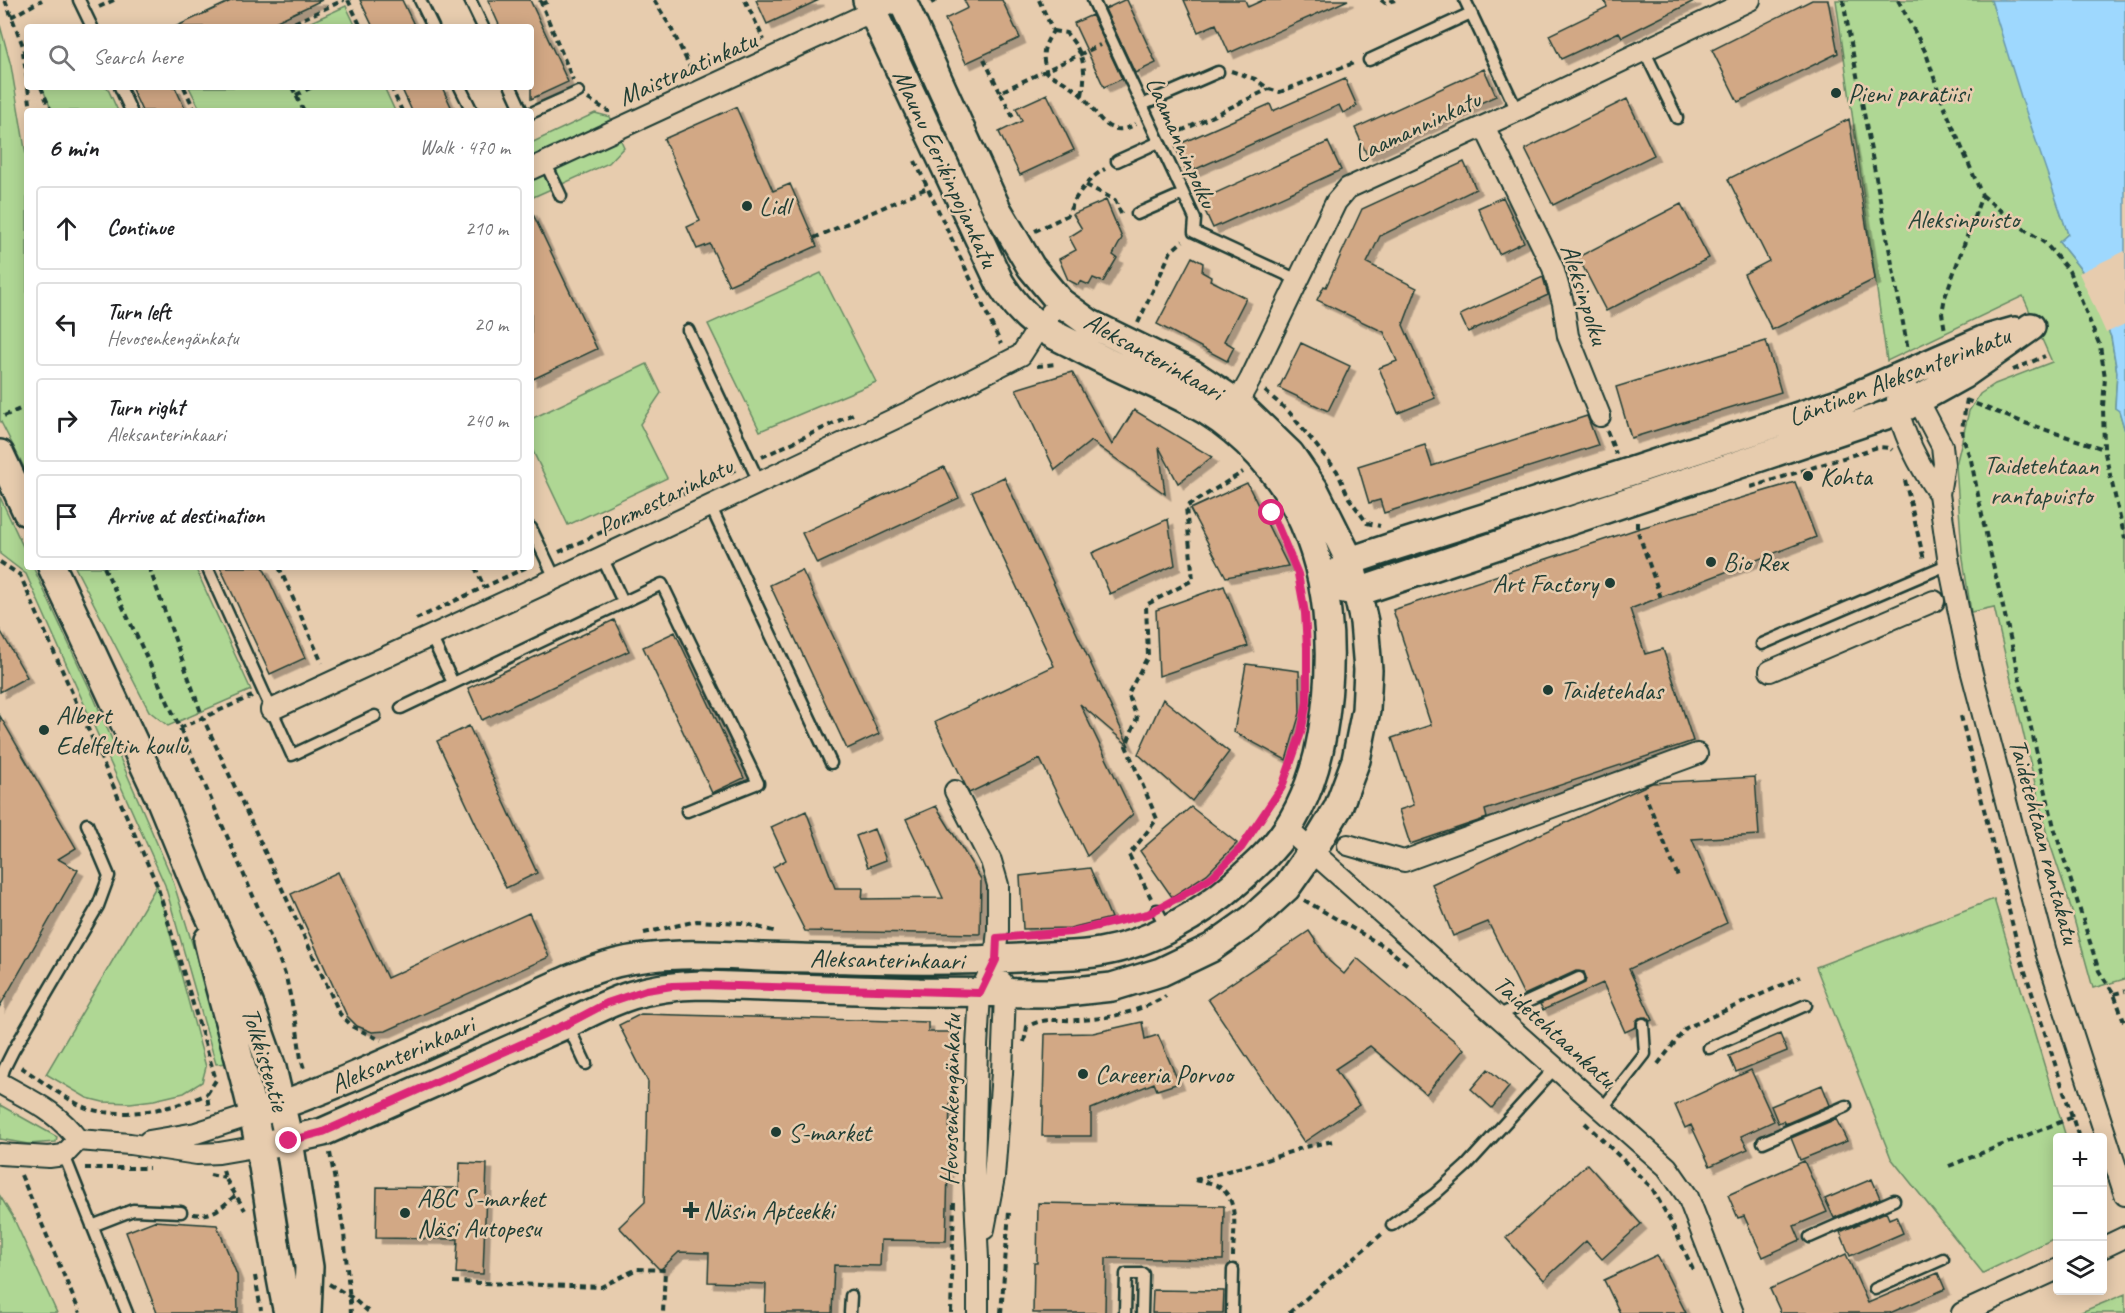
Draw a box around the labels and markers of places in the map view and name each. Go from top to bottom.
place label: Pieni paratiisi [1848,77,1973,110]
marker: Pieni paratiisi [1829,86,1843,100]
place label: Lidl [759,190,794,223]
marker: Lidl [740,199,754,213]
place label: Kohta [1820,460,1873,493]
marker: Kohta [1801,469,1815,483]
place label: Bio Rex [1723,546,1790,579]
marker: Bio Rex [1704,555,1718,569]
place label: Art Factory [1493,567,1600,600]
marker: Art Factory [1603,576,1617,590]
place label: Taidetehdas [1560,674,1665,707]
marker: Taidetehdas [1541,683,1555,697]
place label: Albert Edelfeltin koulu [56,699,189,762]
marker: Albert Edelfeltin koulu [37,723,51,737]
place label: Careeria Porvoo [1095,1058,1235,1091]
marker: Careeria Porvoo [1076,1067,1090,1081]
place label: S-market [788,1116,873,1149]
marker: S-market [769,1125,783,1139]
place label: ABC S-market Näsi Autopesu [417,1182,547,1245]
place label: Näsin Apteekki [703,1194,837,1227]
marker: Näsin Apteekki [684,1203,698,1217]
marker: ABC S-market Näsi Autopesu [398,1206,412,1220]

